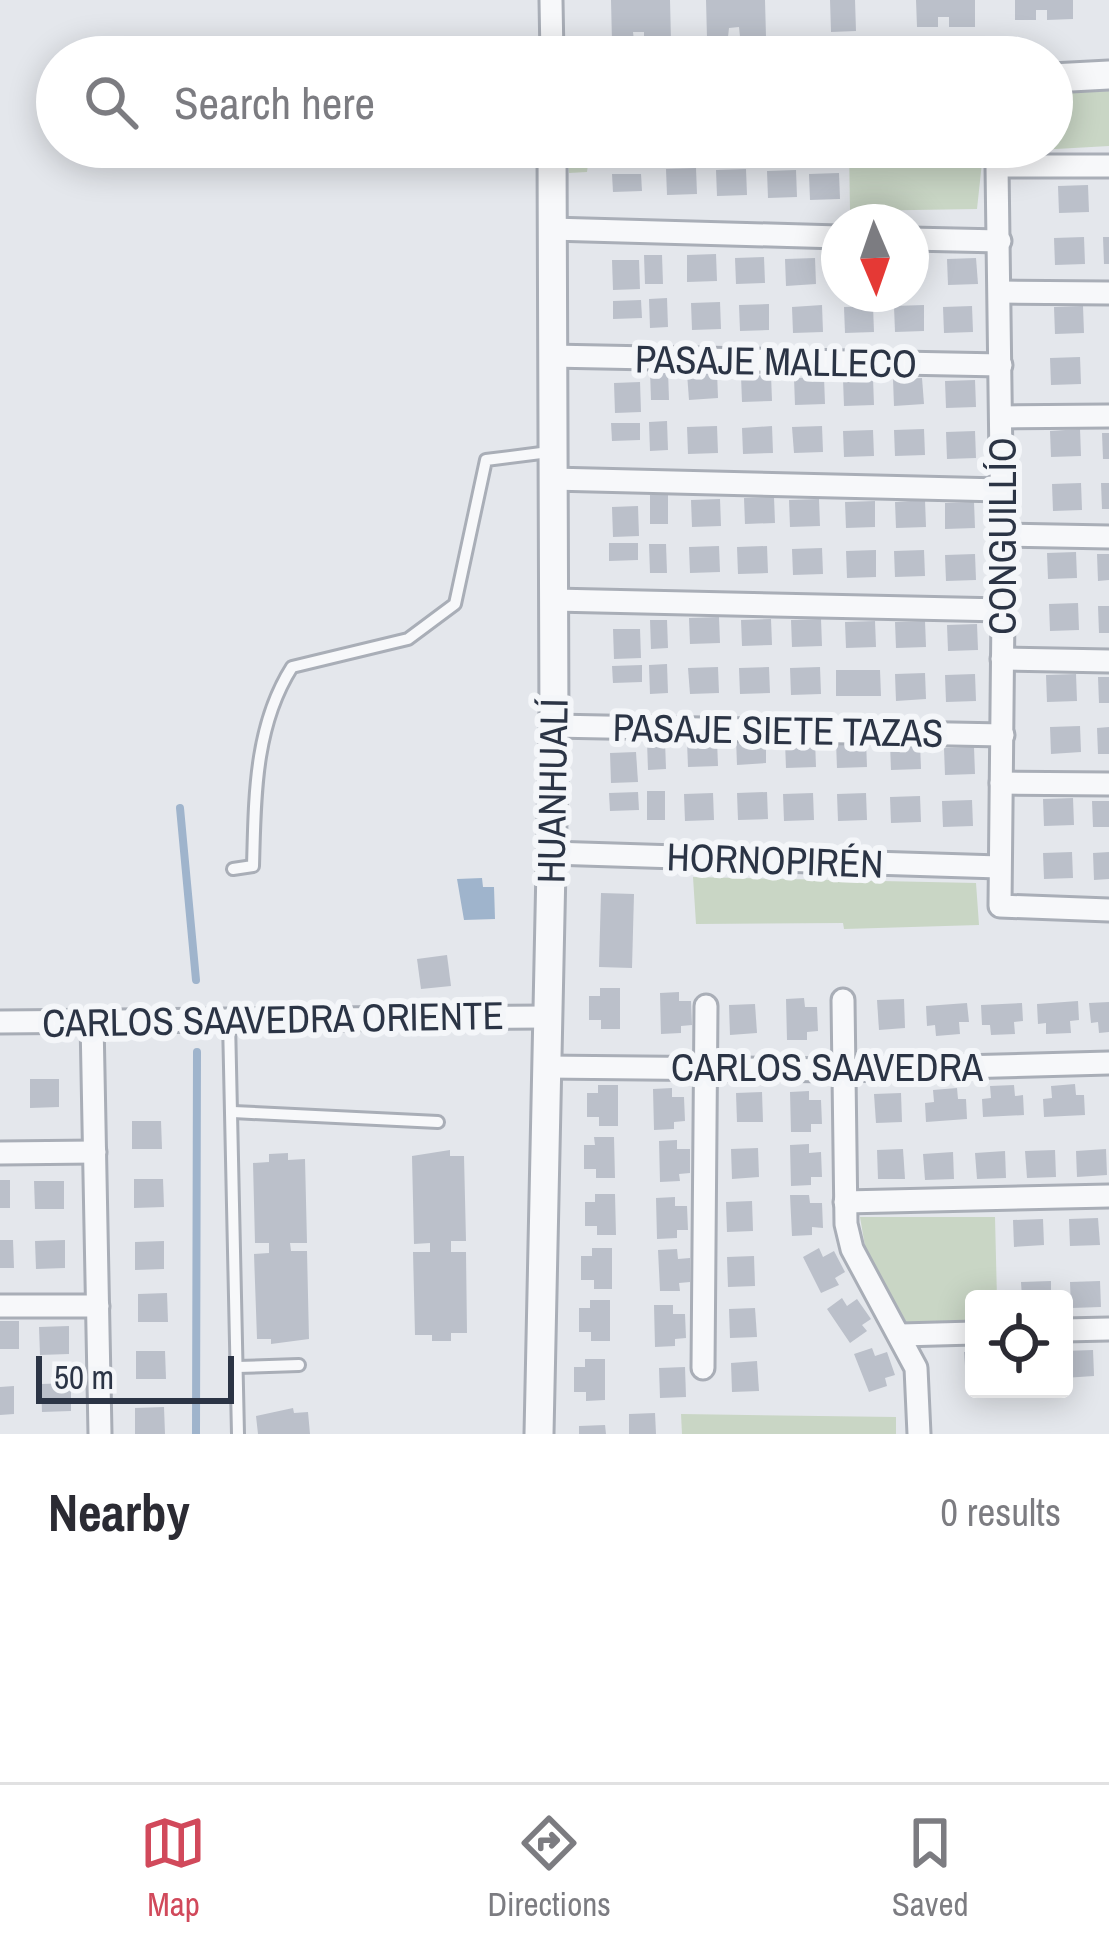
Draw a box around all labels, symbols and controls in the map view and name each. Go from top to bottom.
search box [36,36,1073,168]
icon: search [78,69,144,135]
text: Search here [174,72,375,133]
north arrow [821,204,929,312]
street label: PASAJE MALLECO [635,333,917,389]
street label: CONGUILLÍO [976,437,1028,635]
street label: HUANHUALÍ [524,698,580,884]
street label: PASAJE SIETE TAZAS [612,701,944,759]
street label: HORNOPIRÉN [666,830,884,890]
street label: CARLOS SAAVEDRA ORIENTE [42,989,504,1049]
street label: CARLOS SAAVEDRA [671,1041,984,1093]
map controls [965,1290,1073,1398]
button: locate [965,1290,1073,1398]
scale bar [36,1350,234,1403]
text: 50 m [54,1355,114,1399]
text: Nearby [48,1478,190,1547]
text: 0 results [940,1486,1061,1538]
tab: Map [140,1810,206,1926]
tab: Directions [487,1810,611,1926]
tab: Saved [892,1810,968,1926]

